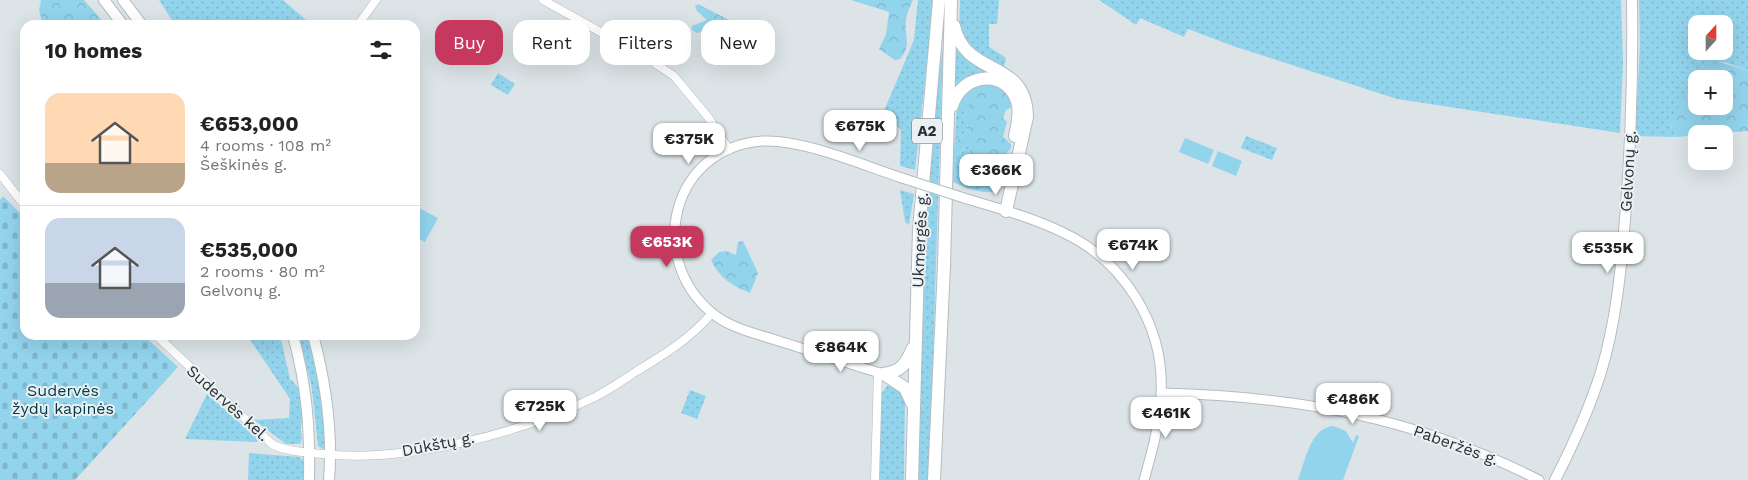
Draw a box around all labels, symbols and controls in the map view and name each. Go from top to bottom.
north arrow [1688,15,1732,60]
map controls [1688,15,1733,170]
chip: Buy [435,20,503,65]
chip: Rent [513,20,590,65]
chip: Filters [600,20,691,65]
chip: New [701,20,775,65]
icon: filters [367,36,395,64]
text: 10 homes [45,38,142,63]
button: + [1688,70,1733,115]
pin: €675K [825,110,895,152]
text: €653,000 [200,111,299,136]
icon: home [85,113,145,173]
text: €675K [835,116,885,135]
road number: A2 [912,118,942,144]
pin: €375K [654,122,724,165]
button: − [1688,125,1733,170]
text: €375K [664,129,714,148]
street label: Gelvonų g. [1616,130,1640,212]
text: 4 rooms · 108 m² [200,136,331,155]
pin: €366K [961,154,1031,196]
text: Šeškinės g. [200,155,287,174]
text: €366K [970,160,1022,179]
street label: Ukmergės g. [908,192,932,288]
pin: €653K [632,226,702,268]
pin: €674K [1098,228,1168,271]
text: €653K [642,232,693,251]
pin: €535K [1573,232,1643,274]
text: €674K [1108,235,1158,254]
text: €535,000 [200,237,298,262]
icon: home [85,238,145,298]
text: €535K [1583,238,1633,257]
text: 2 rooms · 80 m² [200,262,325,281]
text: Gelvonų g. [200,281,281,300]
pin: €864K [806,330,876,373]
text: €864K [815,337,867,356]
street label: Sudervės kel. [183,361,273,445]
park label: Sudervės žydų kapinės [12,381,114,418]
pin: €486K [1318,382,1388,425]
text: €486K [1327,389,1379,408]
pin: €725K [505,390,575,432]
text: €725K [515,396,565,415]
pin: €461K [1131,396,1201,439]
text: €461K [1141,403,1191,422]
street label: Paberžės g. [1411,421,1501,469]
street label: Dūkštų g. [400,428,476,460]

